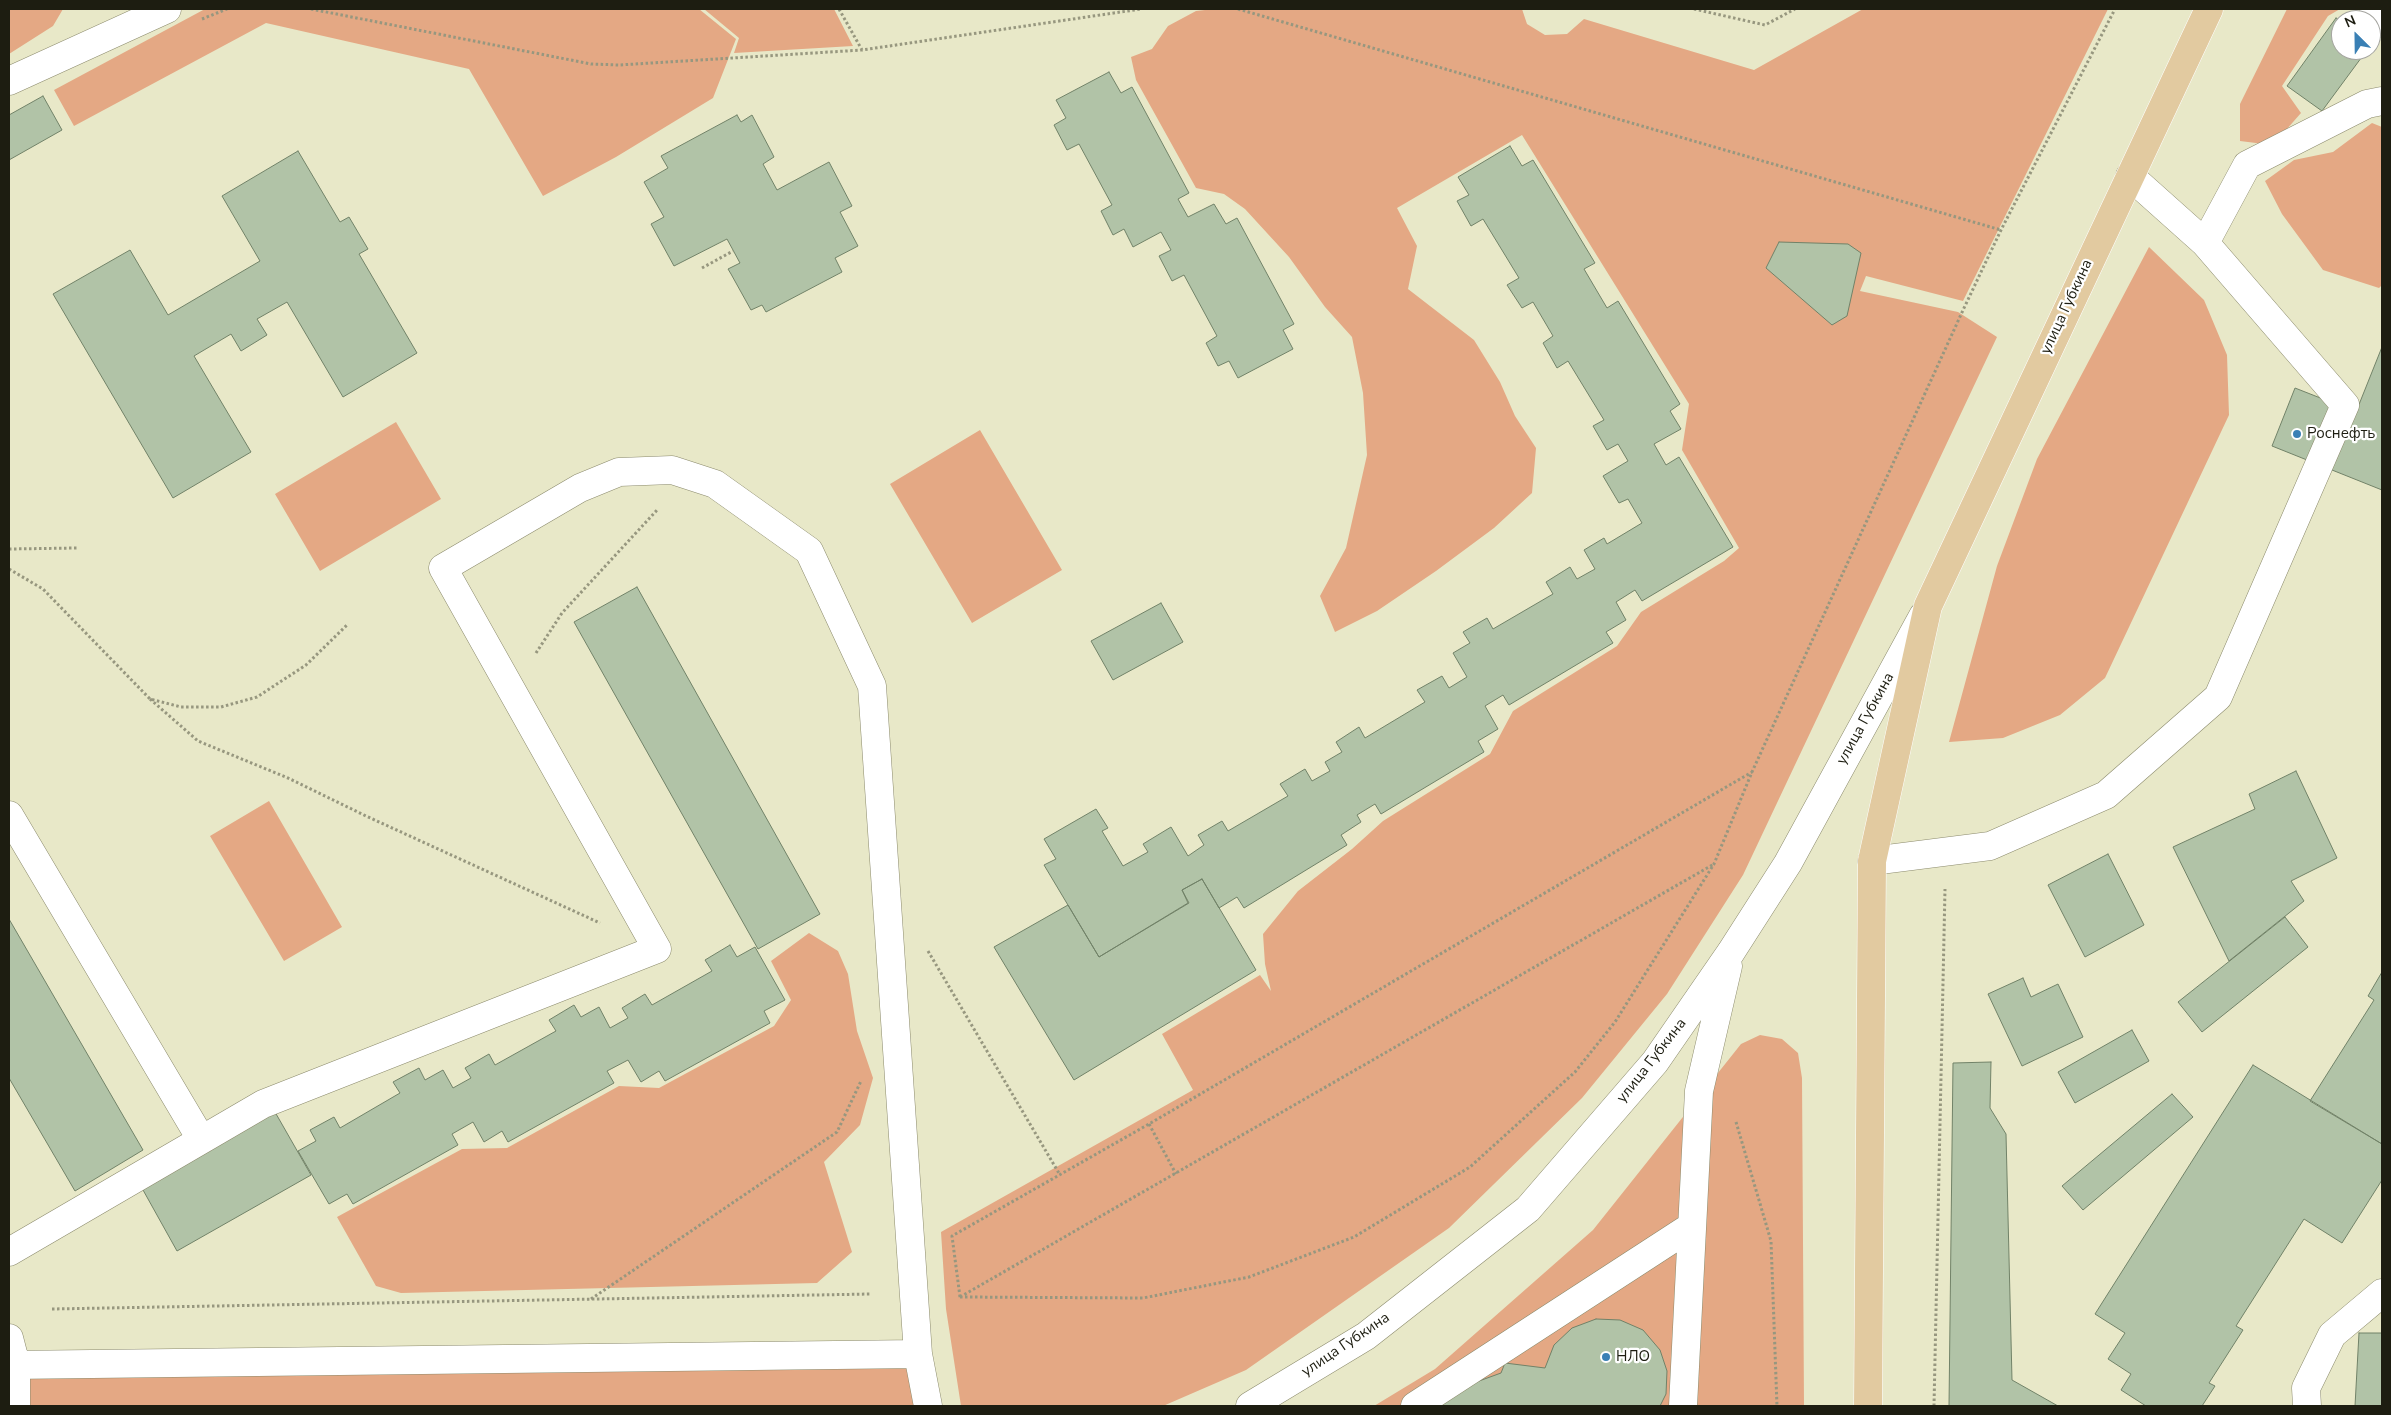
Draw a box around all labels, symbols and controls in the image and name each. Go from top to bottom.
north arrow [2331,10,2381,60]
text: N [2342,11,2359,32]
street label: улица Губкина [2037,257,2097,357]
place label: Роснефть [2307,425,2375,443]
marker: Роснефть [2291,428,2303,440]
street label: улица Губкина [1833,670,1899,768]
street label: улица Губкина [1613,1015,1691,1107]
street label: улица Губкина [1299,1309,1393,1381]
place label: НЛО [1616,1348,1650,1366]
marker: НЛО [1600,1351,1612,1363]

